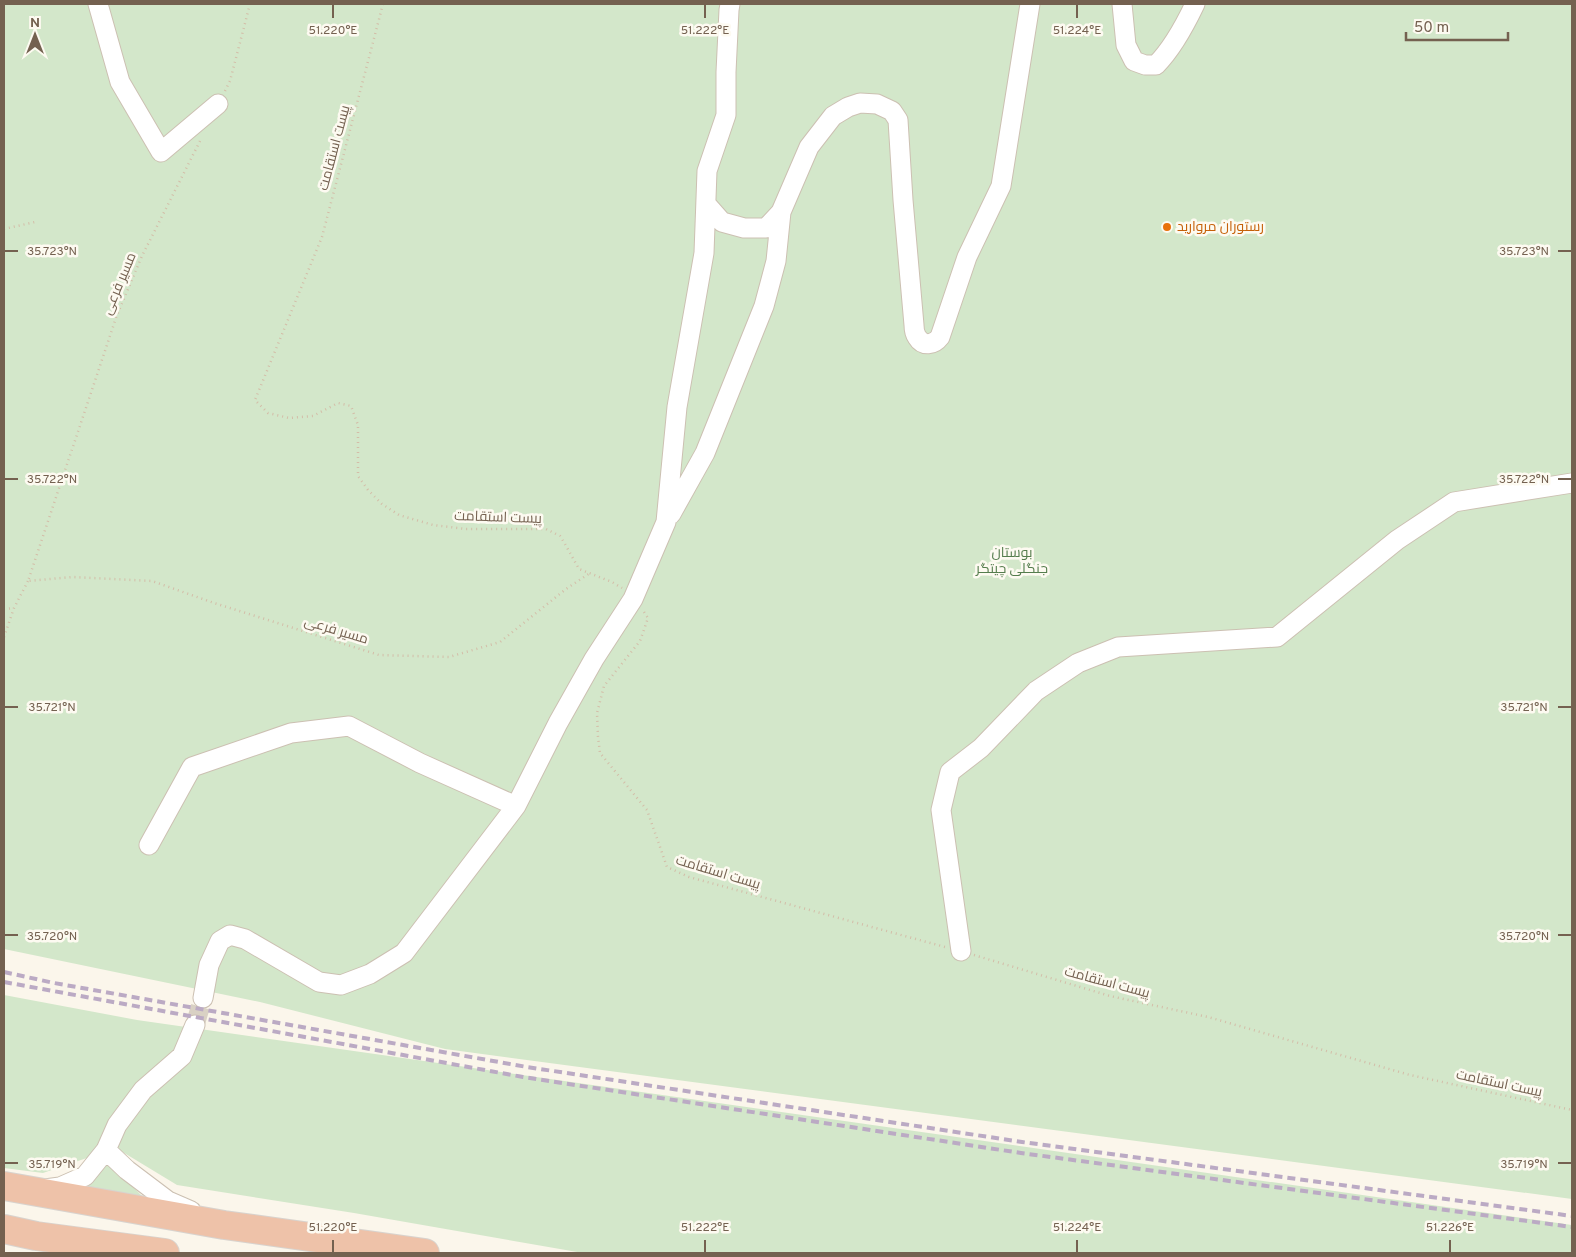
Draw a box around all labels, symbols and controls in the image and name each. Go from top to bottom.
north arrow [10,10,60,60]
scale bar [1406,10,1508,42]
text: N [30,15,40,32]
text: 50 m [1414,19,1449,38]
text: 51.220°E [308,23,358,39]
text: 51.222°E [681,23,729,39]
text: 51.224°E [1053,23,1101,39]
street label: پیست استقامت [315,103,355,193]
place label: رستوران مروارید [1177,219,1264,236]
marker: رستوران مروارید [1161,221,1173,233]
text: 35.723°N [27,244,77,260]
text: 35.723°N [1499,244,1549,260]
street label: مسیر فرعی [99,250,141,318]
text: 35.722°N [27,472,77,488]
text: 35.722°N [1499,472,1549,488]
street label: پیست استقامت [454,508,542,528]
park label: بوستان جنگلی چیتگر [975,545,1048,578]
street label: مسیر فرعی [302,613,370,649]
text: 35.721°N [28,700,76,716]
text: 35.721°N [1500,700,1548,716]
street label: پیست استقامت [674,852,763,894]
text: 35.720°N [27,929,77,945]
text: 35.720°N [1499,929,1549,945]
street label: پیست استقامت [1062,963,1152,1003]
street label: پیست استقامت [1454,1067,1544,1101]
text: 35.719°N [28,1157,76,1173]
text: 35.719°N [1500,1157,1548,1173]
text: 51.220°E [308,1220,358,1236]
text: 51.222°E [681,1220,729,1236]
text: 51.224°E [1053,1220,1101,1236]
text: 51.226°E [1426,1220,1474,1236]

